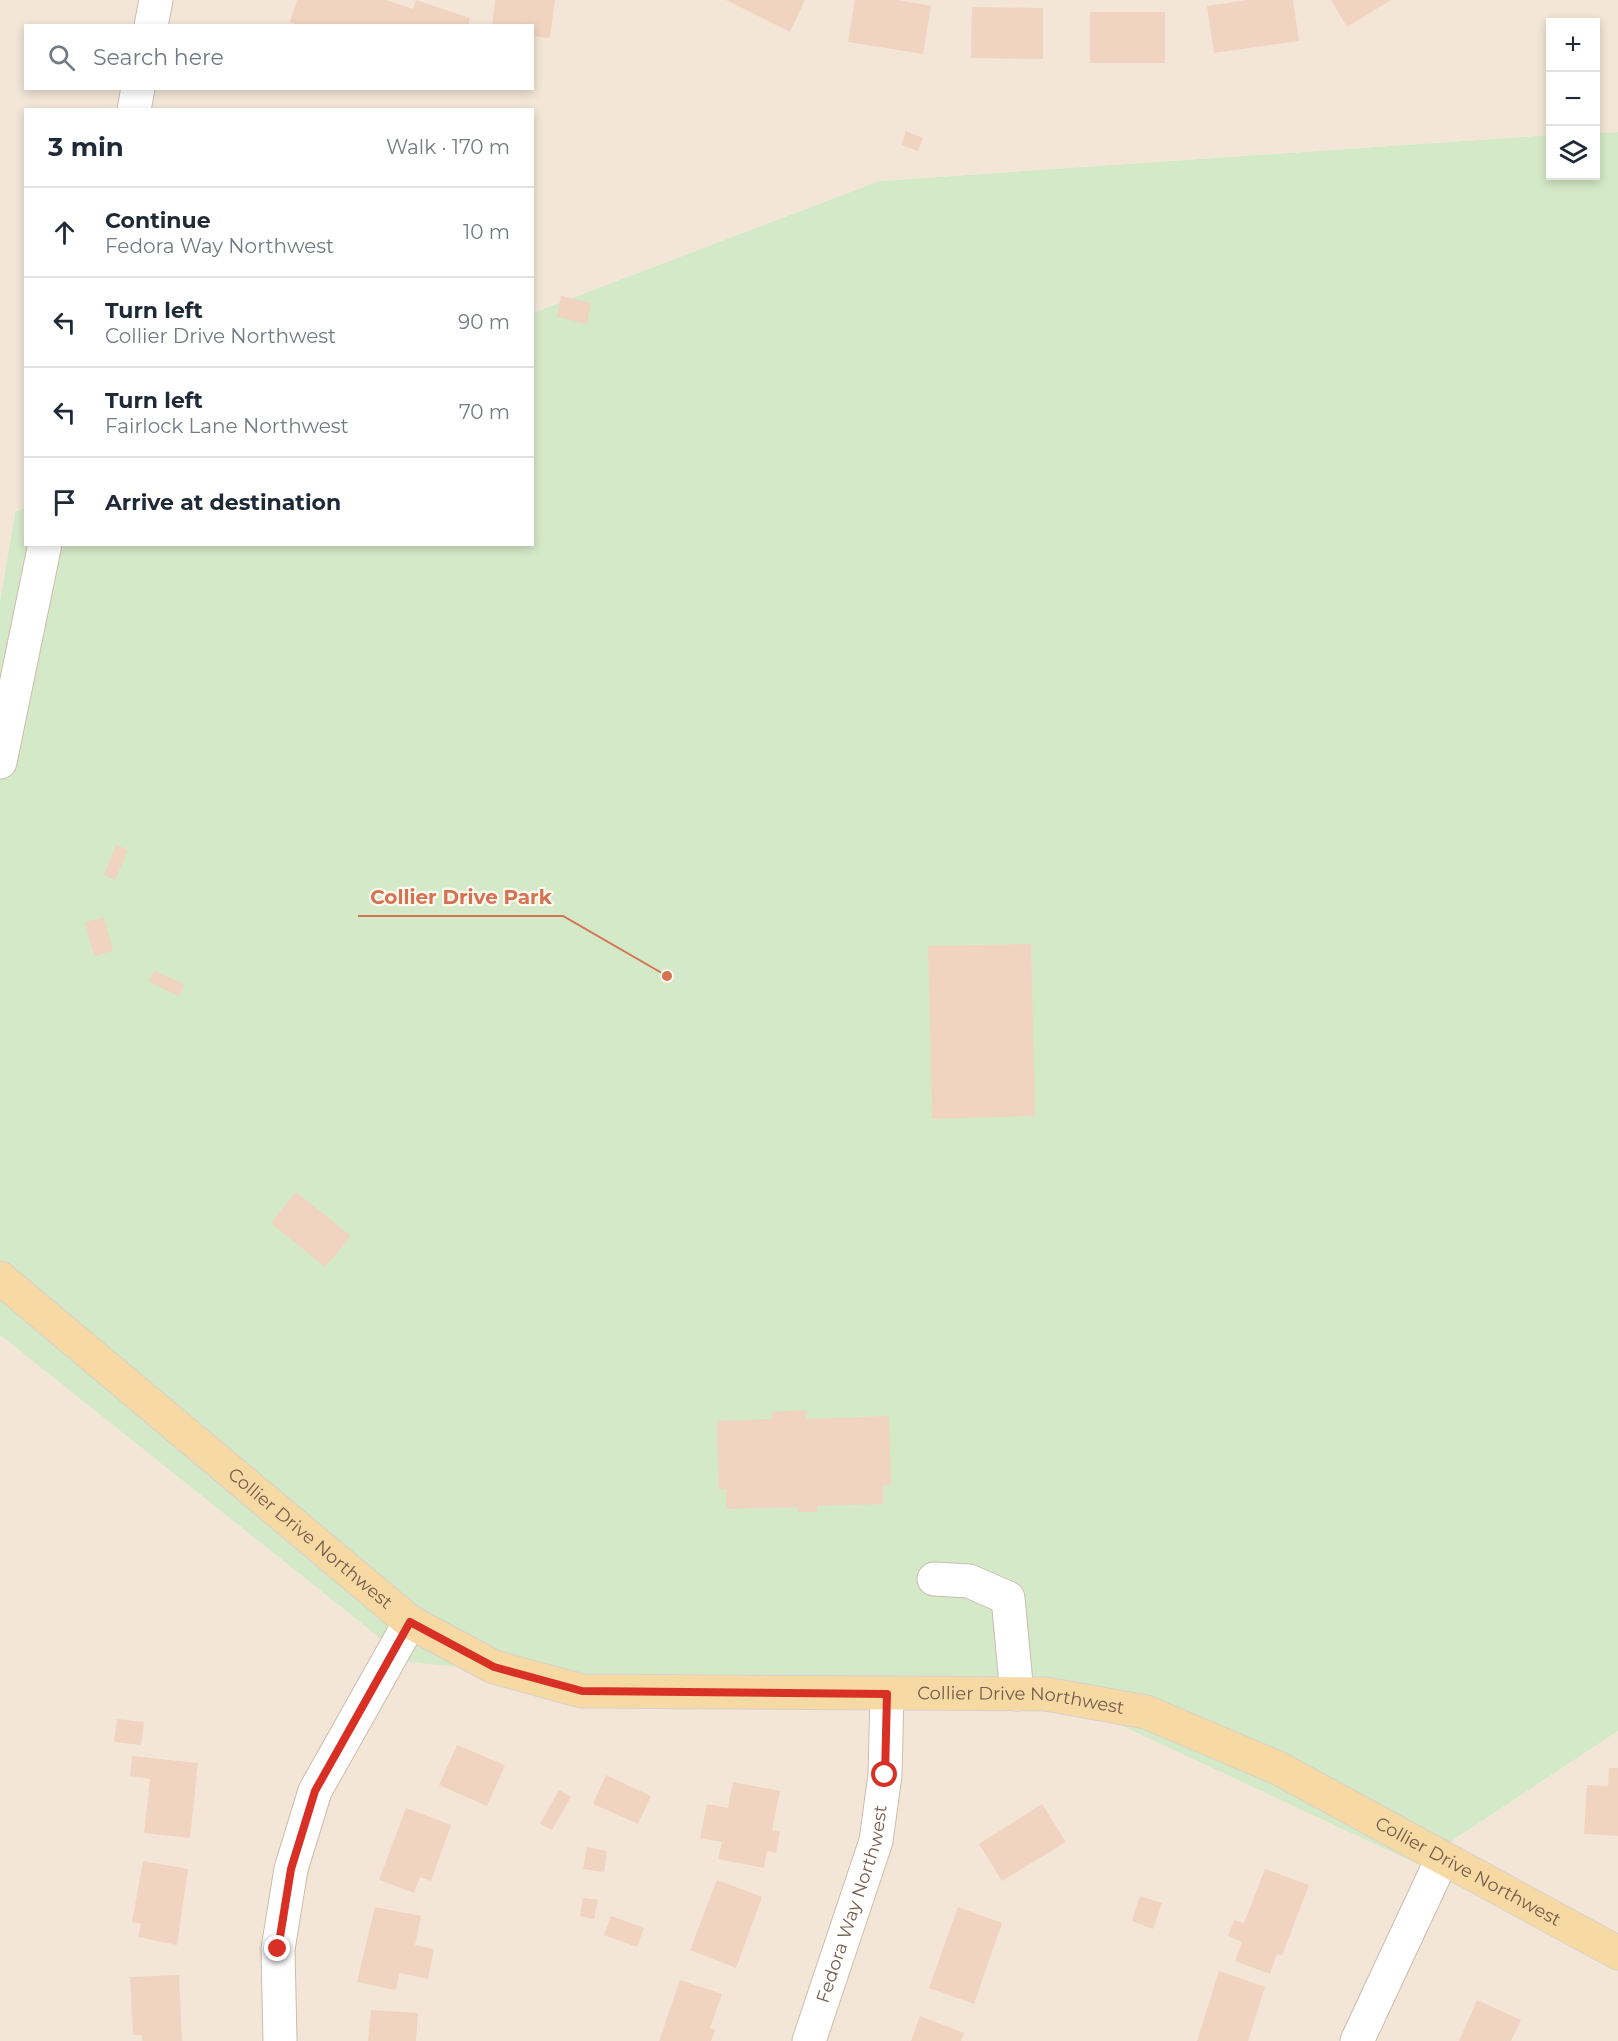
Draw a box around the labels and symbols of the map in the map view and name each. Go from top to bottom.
callout: Collier Drive Park [358,878,563,916]
text: Collier Drive Park [370,885,553,909]
street label: Collier Drive Northwest [223,1463,397,1614]
street label: Collier Drive Northwest [917,1682,1126,1719]
route start [871,1761,897,1787]
street label: Fedora Way Northwest [812,1804,892,2006]
street label: Collier Drive Northwest [1371,1812,1565,1931]
route end [264,1935,290,1961]

